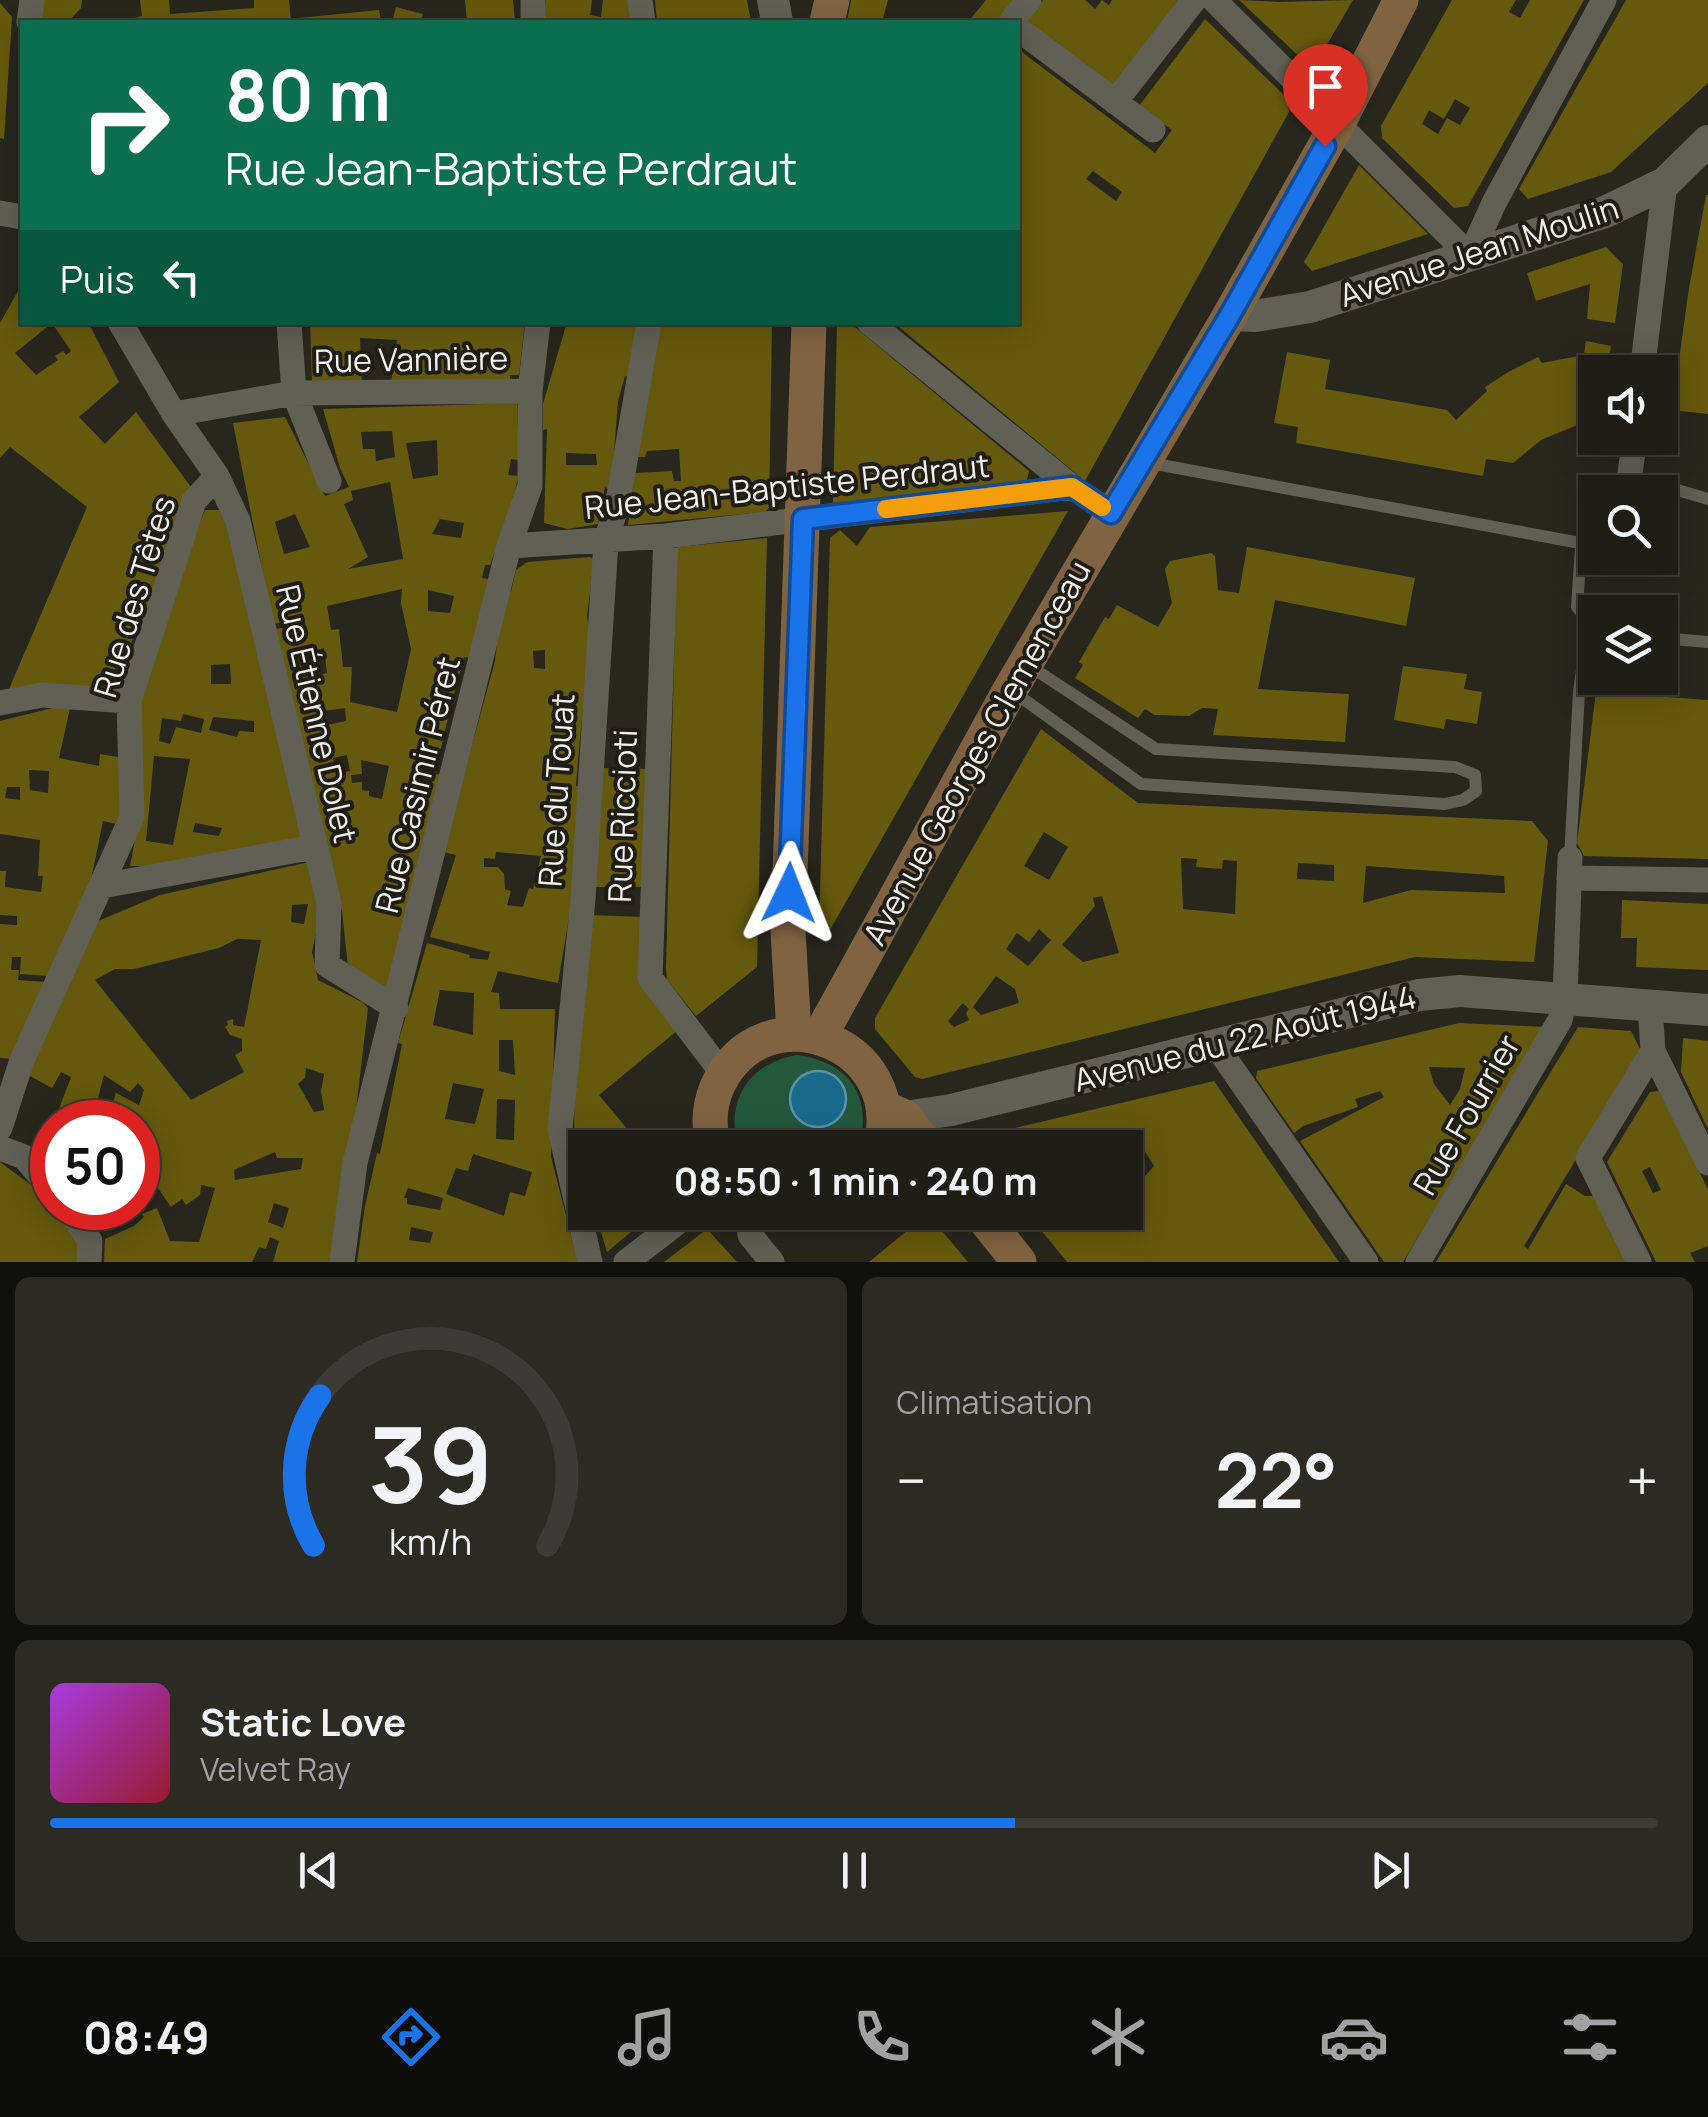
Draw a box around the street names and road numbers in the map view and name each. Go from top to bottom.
street label: Avenue Jean Moulin [1333,185,1624,317]
street label: Rue Vannière [314,335,508,383]
street label: Rue Jean-Baptiste Perdraut [582,443,992,529]
street label: Rue des Têtes [83,491,186,703]
street label: Avenue Georges Clemenceau [852,552,1100,953]
street label: Rue Étienne Dolet [266,580,368,847]
street label: Rue Casimir Péret [364,652,470,917]
street label: Rue du Touat [527,692,585,888]
street label: Rue Riccioti [597,729,647,903]
street label: Avenue du 22 Août 1944 [1069,974,1420,1102]
street label: Rue Fourrier [1402,1026,1530,1203]

